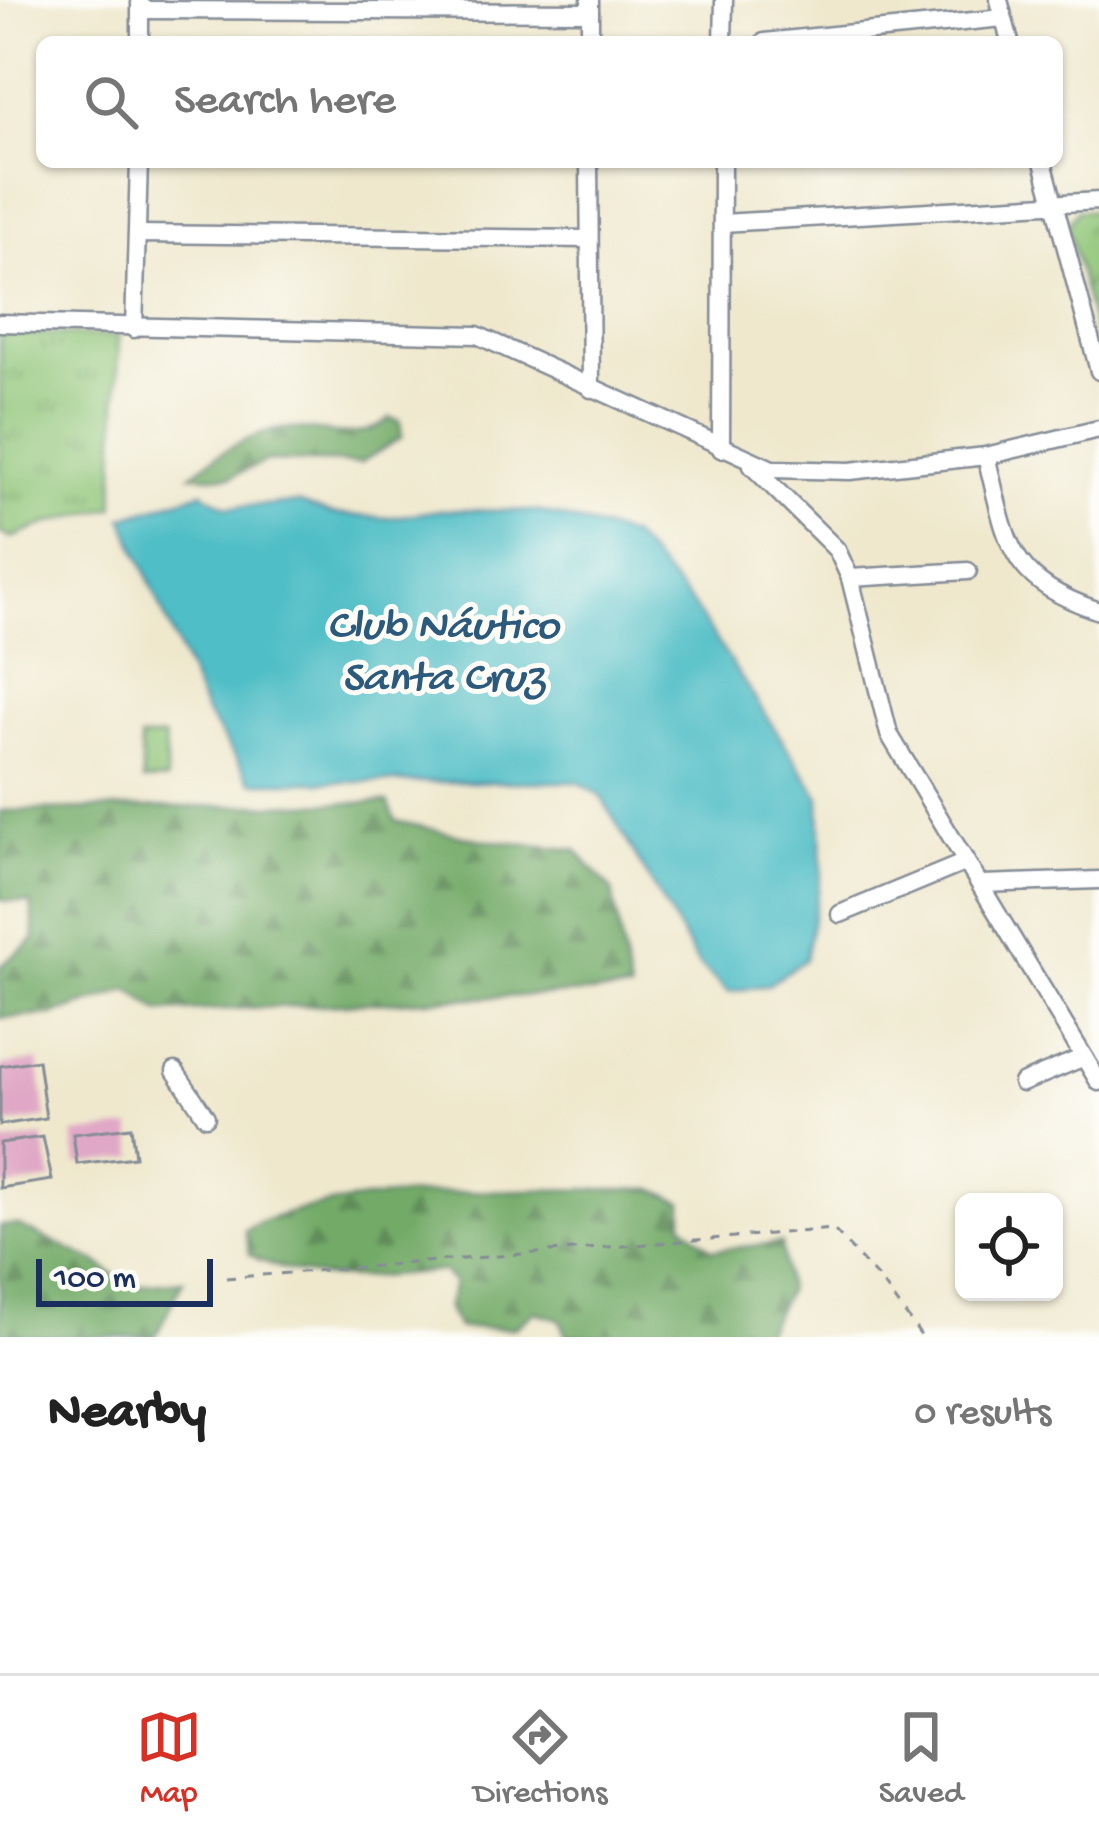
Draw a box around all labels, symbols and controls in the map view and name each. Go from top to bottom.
search box [36,36,1063,168]
icon: search [78,69,144,135]
text: Search here [174,76,396,129]
water label: Club Náutico Santa Cruz [327,602,561,707]
map controls [955,1193,1063,1301]
button: locate [955,1193,1063,1301]
scale bar [36,1253,213,1306]
text: 100 m [54,1261,136,1299]
text: Nearby [48,1385,206,1445]
text: 0 results [914,1392,1051,1438]
tab: Map [136,1704,202,1814]
tab: Directions [473,1704,607,1814]
tab: Saved [879,1704,963,1814]

